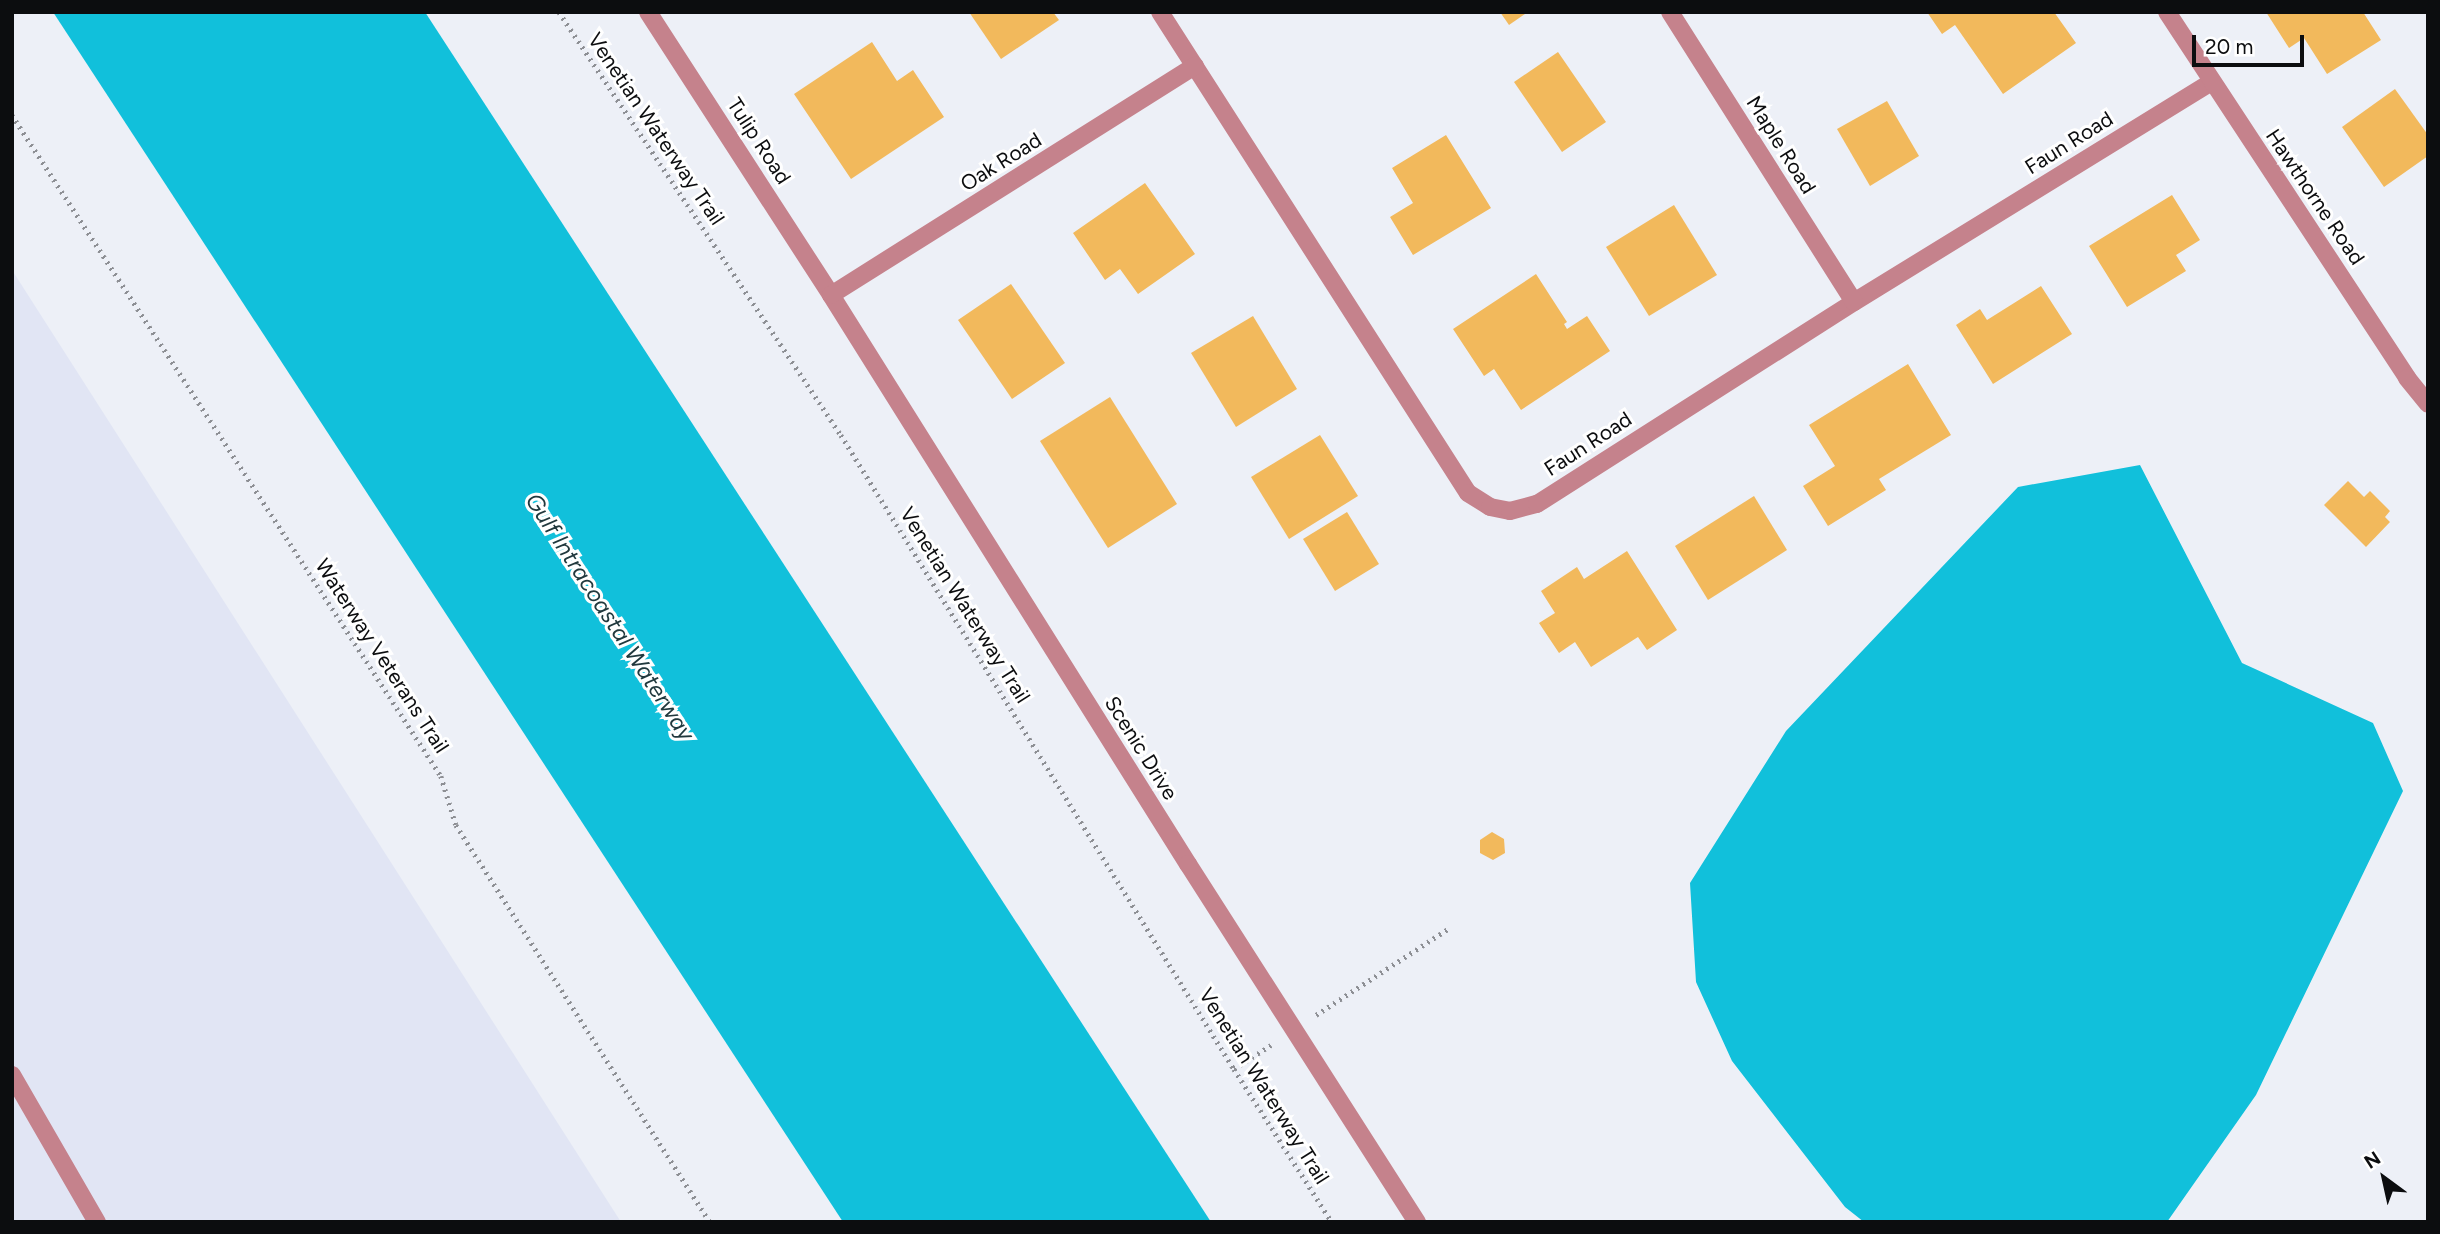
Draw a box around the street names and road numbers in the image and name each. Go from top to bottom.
street label: Venetian Waterway Trail [582,28,730,230]
street label: Maple Road [1741,91,1821,199]
street label: Tulip Road [722,93,796,189]
street label: Faun Road [2020,106,2118,180]
street label: Hawthorne Road [2260,124,2370,270]
street label: Oak Road [956,127,1046,197]
street label: Faun Road [1540,406,1636,482]
street label: Venetian Waterway Trail [894,502,1036,708]
street label: Waterway Veterans Trail [310,554,454,758]
street label: Scenic Drive [1099,692,1183,804]
street label: Venetian Waterway Trail [1193,983,1335,1189]

